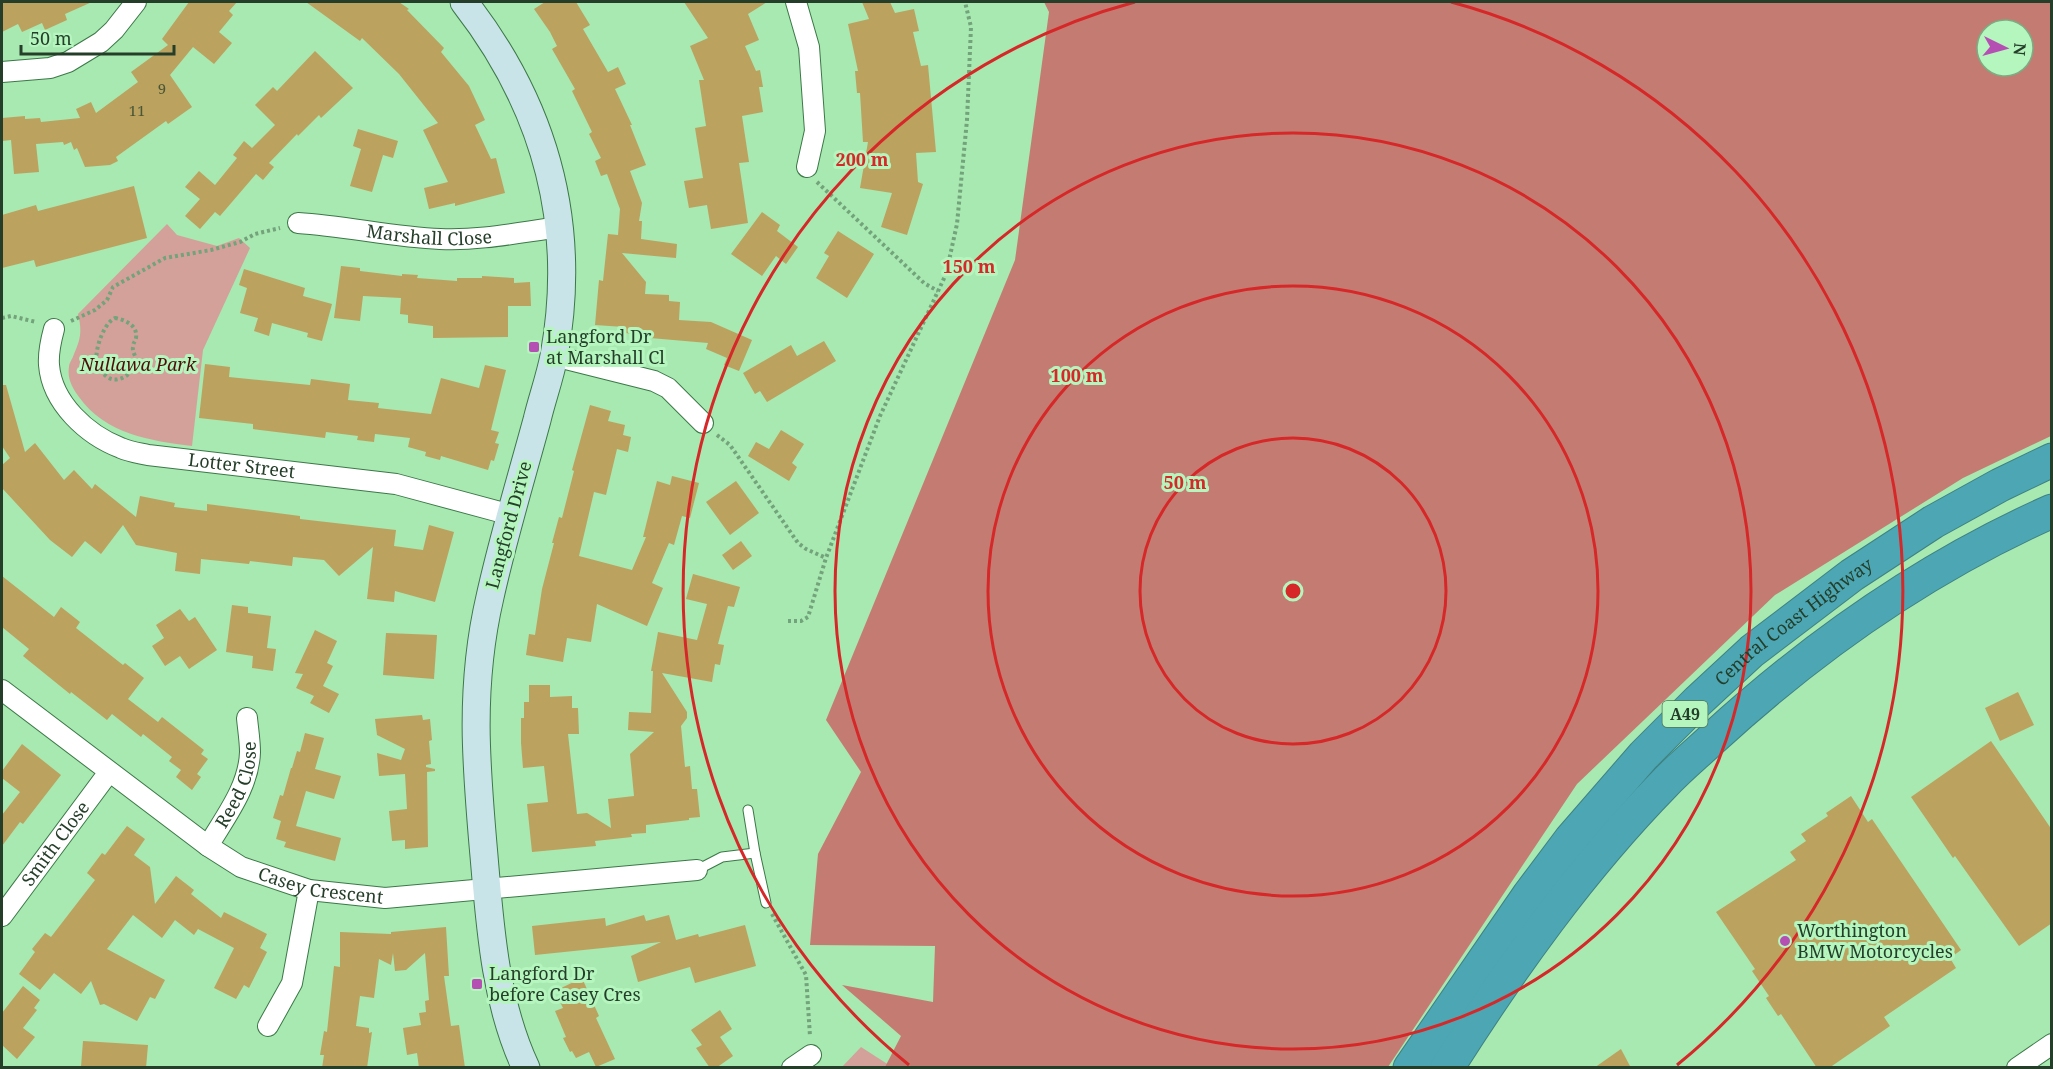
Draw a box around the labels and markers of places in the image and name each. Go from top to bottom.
place label: Langford Dr at Marshall Cl [546,324,665,369]
marker: Langford Dr at Marshall Cl [527,340,541,354]
centre of rings [1283,581,1303,601]
place label: Worthington BMW Motorcycles [1797,918,1953,963]
marker: Worthington BMW Motorcycles [1778,934,1792,948]
place label: Langford Dr before Casey Cres [489,961,641,1006]
marker: Langford Dr before Casey Cres [470,977,484,991]

